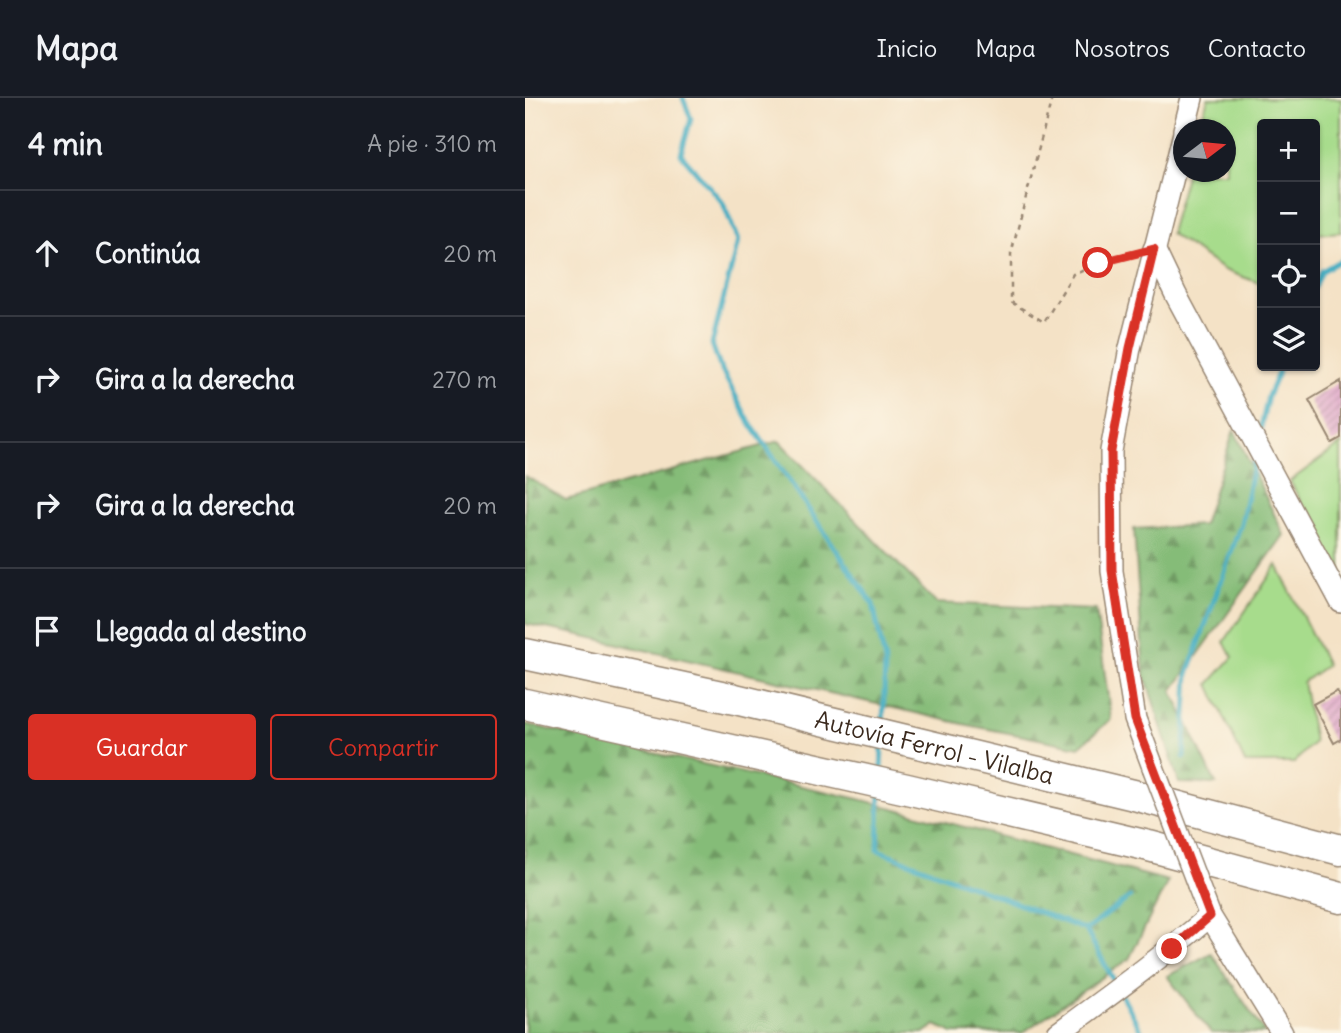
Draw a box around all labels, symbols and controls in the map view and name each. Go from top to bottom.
text: Mapa [35,27,118,69]
text: Inicio [877,33,937,63]
text: Mapa [975,33,1036,63]
text: Nosotros [1074,33,1170,63]
text: Contacto [1208,33,1306,63]
north arrow [1173,119,1236,182]
map controls [1257,119,1320,371]
button: + [1257,119,1320,182]
text: 4 min [28,125,103,163]
text: A pie · 310 m [367,129,497,158]
button: − [1257,182,1320,245]
icon: ahead [28,234,66,272]
text: Continúa [95,237,201,270]
text: 20 m [444,239,497,268]
button: locate [1257,245,1320,308]
route start [1082,247,1113,278]
button: layers [1257,308,1320,371]
icon: right [28,360,66,398]
text: Gira a la derecha [95,363,295,396]
text: 270 m [432,365,497,394]
icon: right [28,486,66,524]
text: Gira a la derecha [95,489,295,522]
text: 20 m [444,491,497,520]
icon: arrive [28,612,66,650]
text: Llegada al destino [95,615,307,648]
street label: Autovía Ferrol - Vilalba [812,704,1057,790]
button: Guardar [28,714,256,780]
button: Compartir [270,714,497,780]
route end [1156,933,1187,964]

